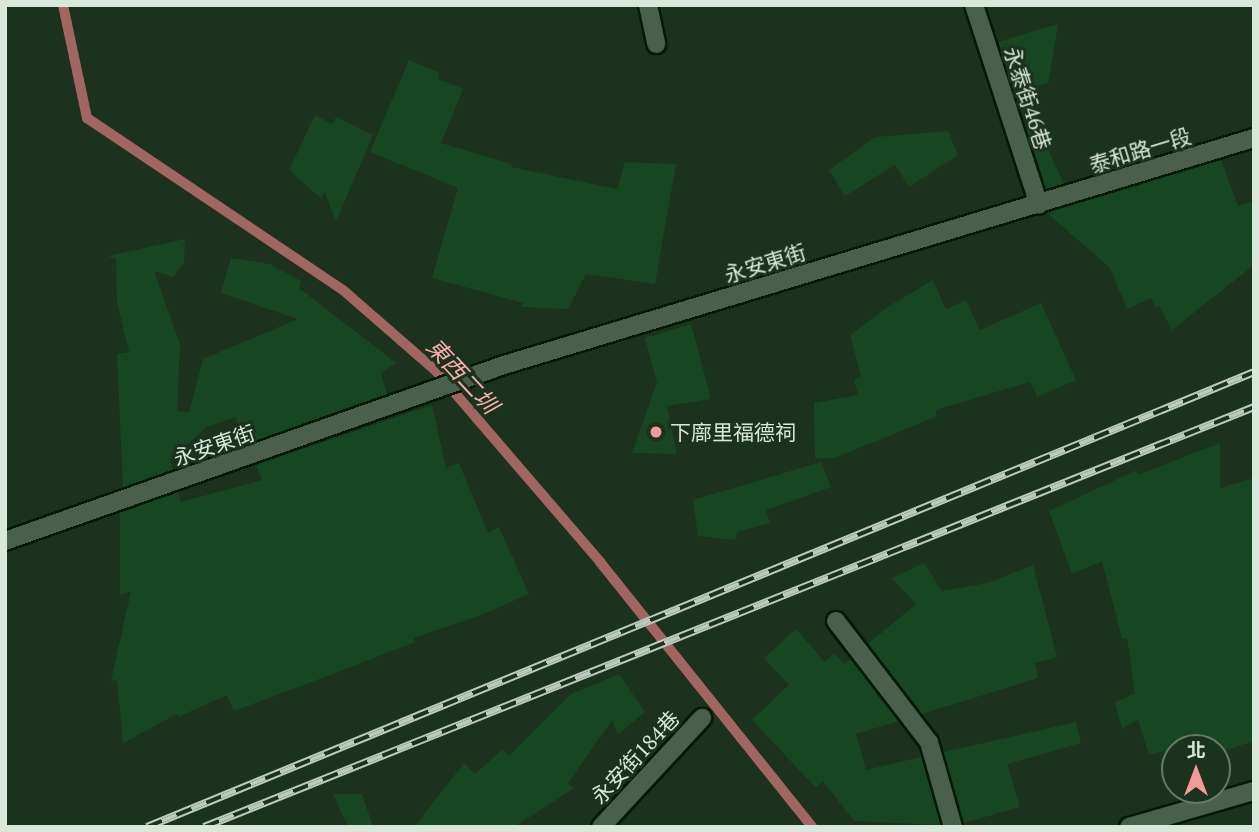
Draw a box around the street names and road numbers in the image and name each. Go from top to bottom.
street label: 永泰街46巷 [1000,44,1056,152]
street label: 泰和路一段 [1086,123,1194,177]
street label: 永安東街 [721,239,809,287]
street label: 永安東街 [170,419,258,471]
street label: 永安街184巷 [586,705,684,809]

